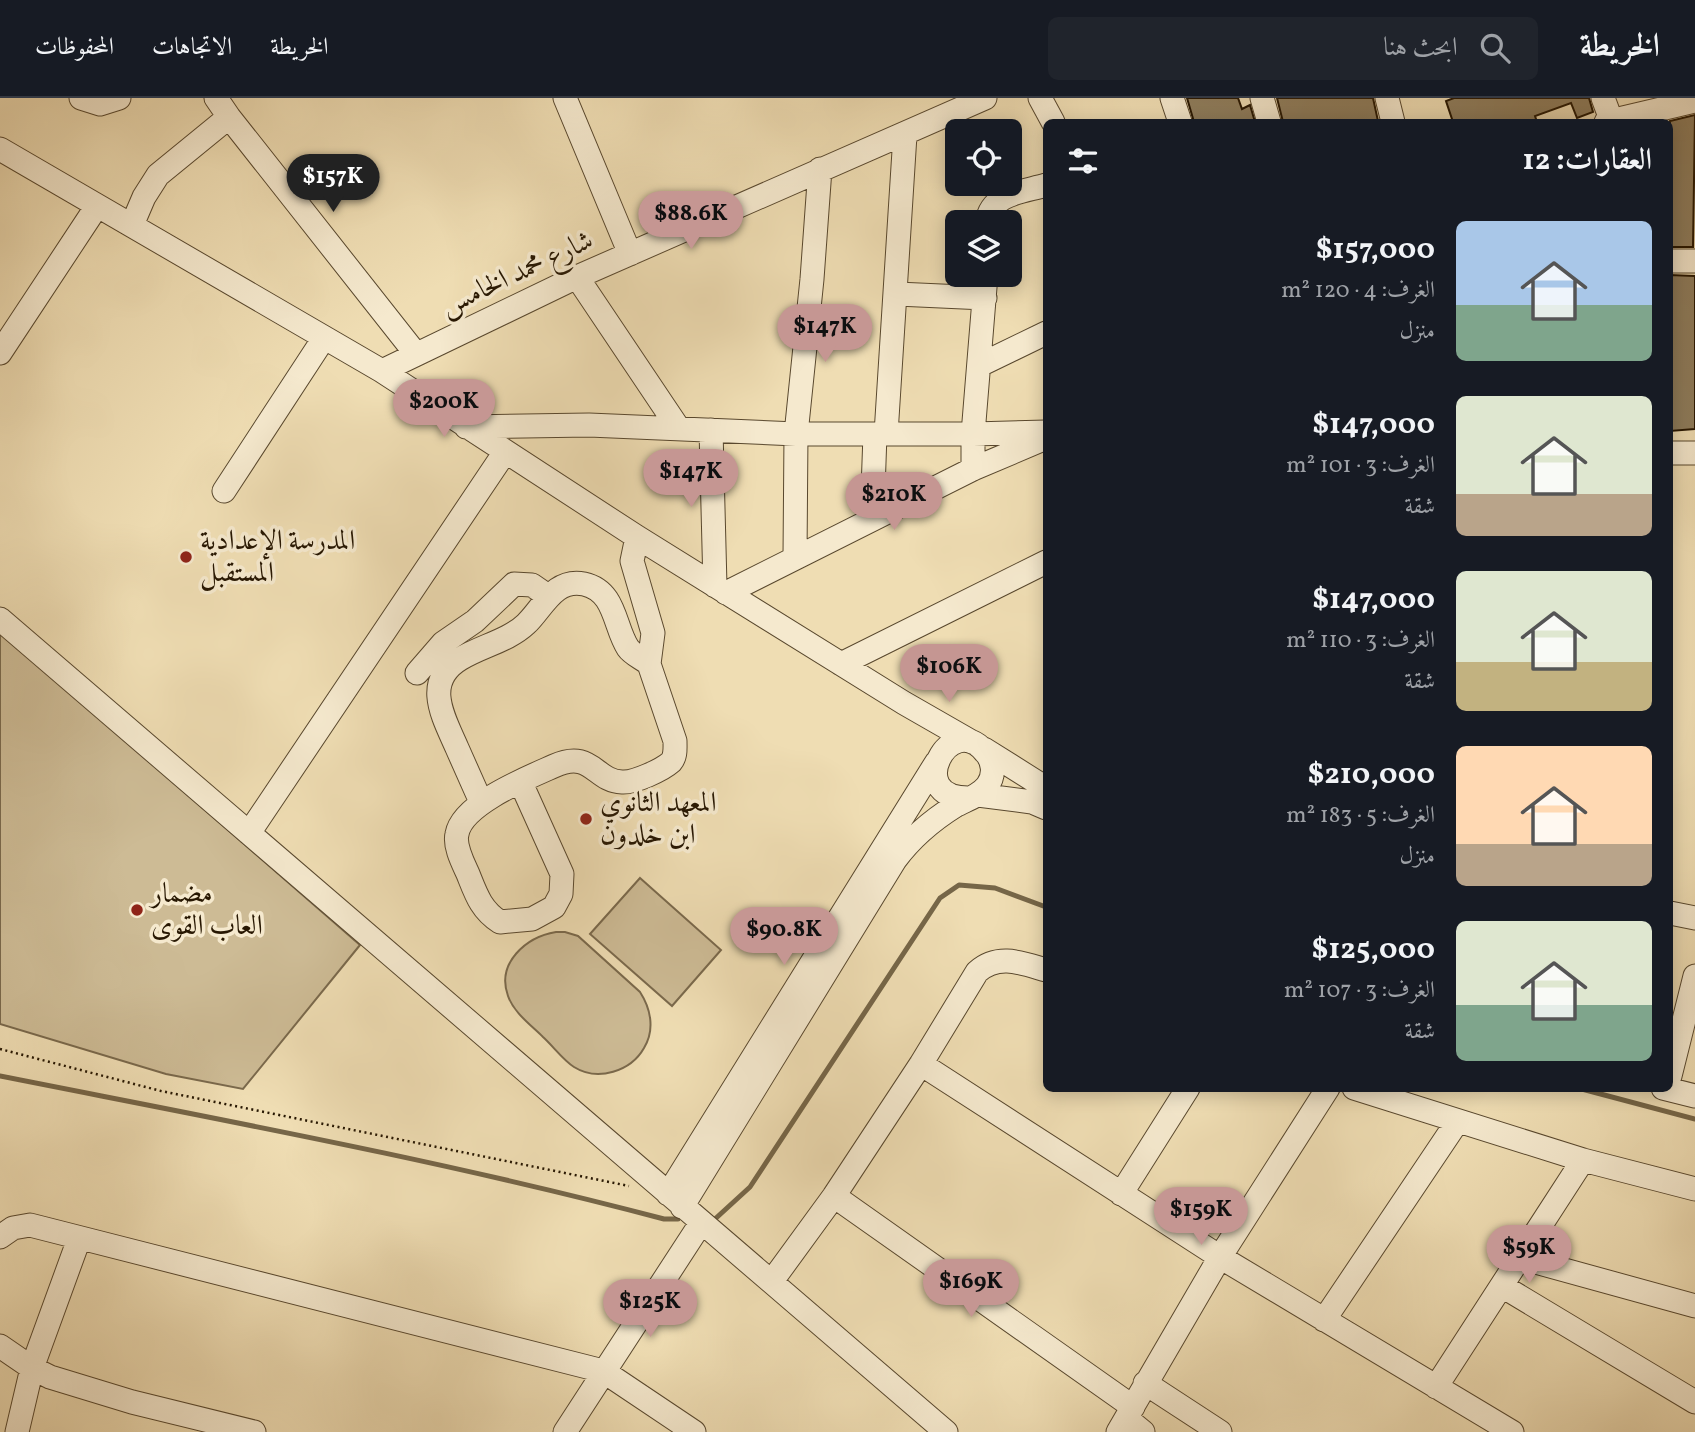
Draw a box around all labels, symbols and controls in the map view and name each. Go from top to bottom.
search box [1048,17,1538,80]
text: الخريطة [1580,25,1660,71]
icon: search [1476,29,1514,67]
text: ابحث هنا [1383,30,1458,66]
text: المحفوظات [35,31,114,65]
text: الاتجاهات [152,31,232,65]
text: الخريطة [270,31,329,65]
map controls [945,119,1022,287]
button: locate [945,119,1022,196]
text: العقارات: 12 [1523,140,1652,182]
icon: filters [1064,142,1102,180]
pin: $157K [284,155,382,214]
text: $157K [303,161,363,193]
pin: $88.6K [634,192,748,251]
text: $88.6K [654,198,728,230]
button: layers [945,210,1022,287]
street label: شارع محمد الخامس [434,222,601,328]
text: $157,000 [1316,229,1435,271]
icon: home [1512,249,1596,333]
text: الغرف: 4 · 120 m² [1281,275,1435,307]
pin: $147K [776,304,874,364]
text: $147K [793,311,857,343]
text: منزل [1400,316,1435,348]
pin: $200K [395,380,493,439]
text: $200K [409,386,479,418]
text: $147,000 [1312,404,1435,446]
icon: home [1512,424,1596,508]
pin: $147K [642,450,740,509]
text: الغرف: 3 · 101 m² [1286,450,1435,482]
text: $147K [659,456,723,488]
pin: $210K [845,472,943,532]
text: $210K [862,479,926,511]
text: شقة [1405,491,1435,523]
place label: المدرسة الإعدادية المستقبل [200,522,355,593]
marker: المدرسة الإعدادية المستقبل [178,549,194,565]
text: $147,000 [1312,579,1435,621]
icon: home [1512,599,1596,683]
text: الغرف: 3 · 110 m² [1286,625,1435,657]
pin: $106K [900,644,998,704]
text: $106K [916,651,982,683]
text: شقة [1405,666,1435,698]
text: $210,000 [1307,754,1435,796]
icon: home [1512,774,1596,858]
place label: المعهد الثانوي ابن خلدون [600,784,717,855]
text: الغرف: 5 · 183 m² [1286,800,1435,832]
marker: المعهد الثانوي ابن خلدون [578,811,594,827]
text: منزل [1400,841,1435,873]
place label: مضمار العاب القوى [148,875,263,946]
marker: مضمار العاب القوى [129,902,145,918]
pin: $90.8K [727,908,841,967]
text: $90.8K [746,914,822,946]
text: $125,000 [1311,929,1435,971]
icon: home [1512,949,1596,1033]
text: الغرف: 3 · 107 m² [1284,975,1435,1007]
text: شقة [1405,1016,1435,1048]
pin: $159K [1152,1188,1250,1247]
text: $159K [1170,1194,1232,1226]
pin: $59K [1488,1226,1570,1285]
text: $59K [1502,1232,1556,1264]
pin: $169K [922,1260,1020,1319]
text: $169K [939,1266,1003,1298]
pin: $125K [601,1280,699,1339]
text: $125K [619,1286,681,1318]

